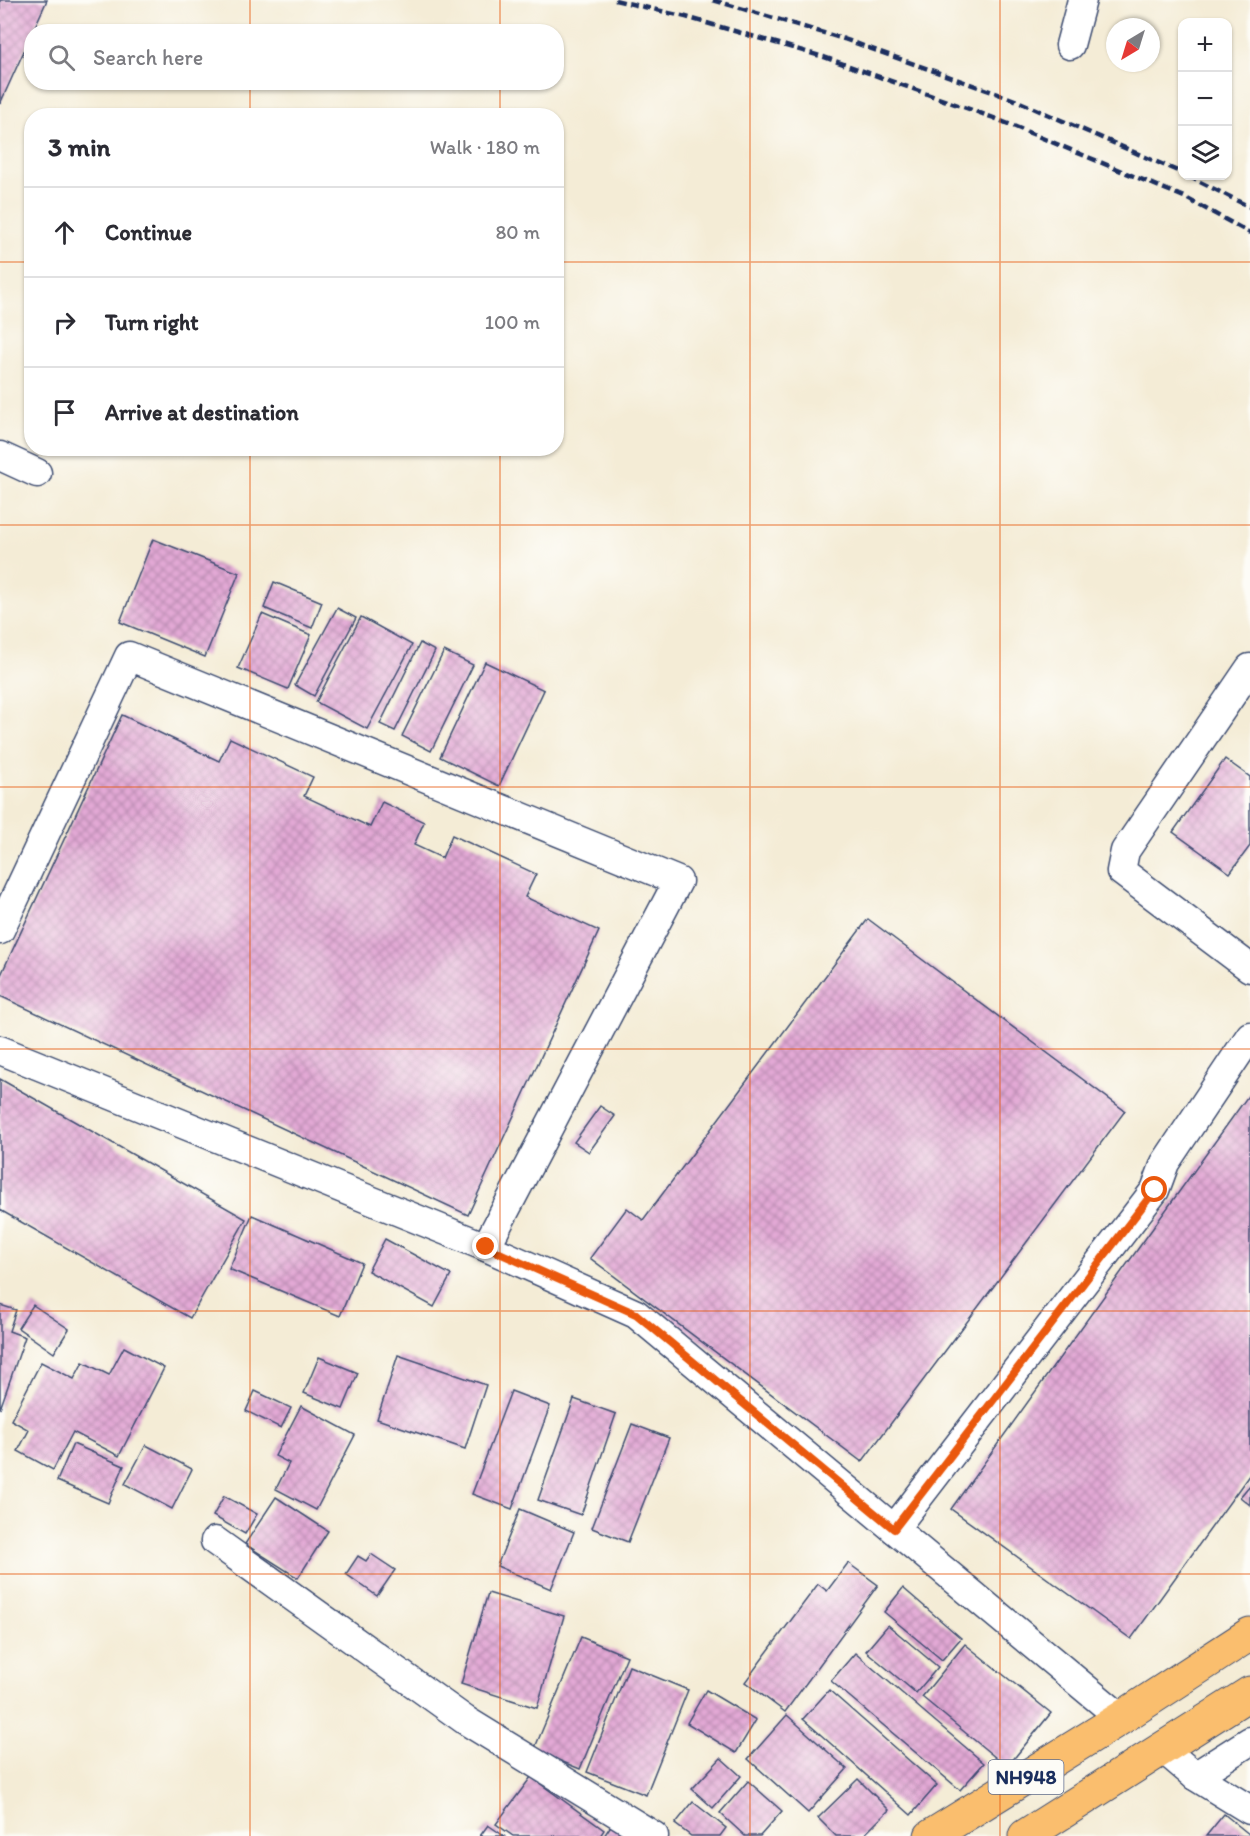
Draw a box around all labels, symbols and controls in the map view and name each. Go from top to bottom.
north arrow [1106,18,1160,72]
map controls [1178,18,1232,180]
button: + [1178,18,1232,72]
search box [24,24,564,90]
icon: search [45,41,78,74]
text: Search here [93,44,203,71]
button: − [1178,72,1232,126]
button: layers [1178,126,1232,180]
text: 3 min [48,131,110,163]
text: Walk · 180 m [430,135,540,159]
icon: ahead [48,216,81,249]
text: Continue [105,219,192,246]
text: 80 m [495,220,540,244]
icon: right [48,306,81,339]
text: Turn right [105,309,199,336]
text: 100 m [485,310,540,334]
icon: arrive [48,396,81,429]
text: Arrive at destination [105,399,299,426]
route start [1141,1176,1167,1202]
route end [472,1233,498,1259]
road number: NH948 [988,1760,1064,1794]

